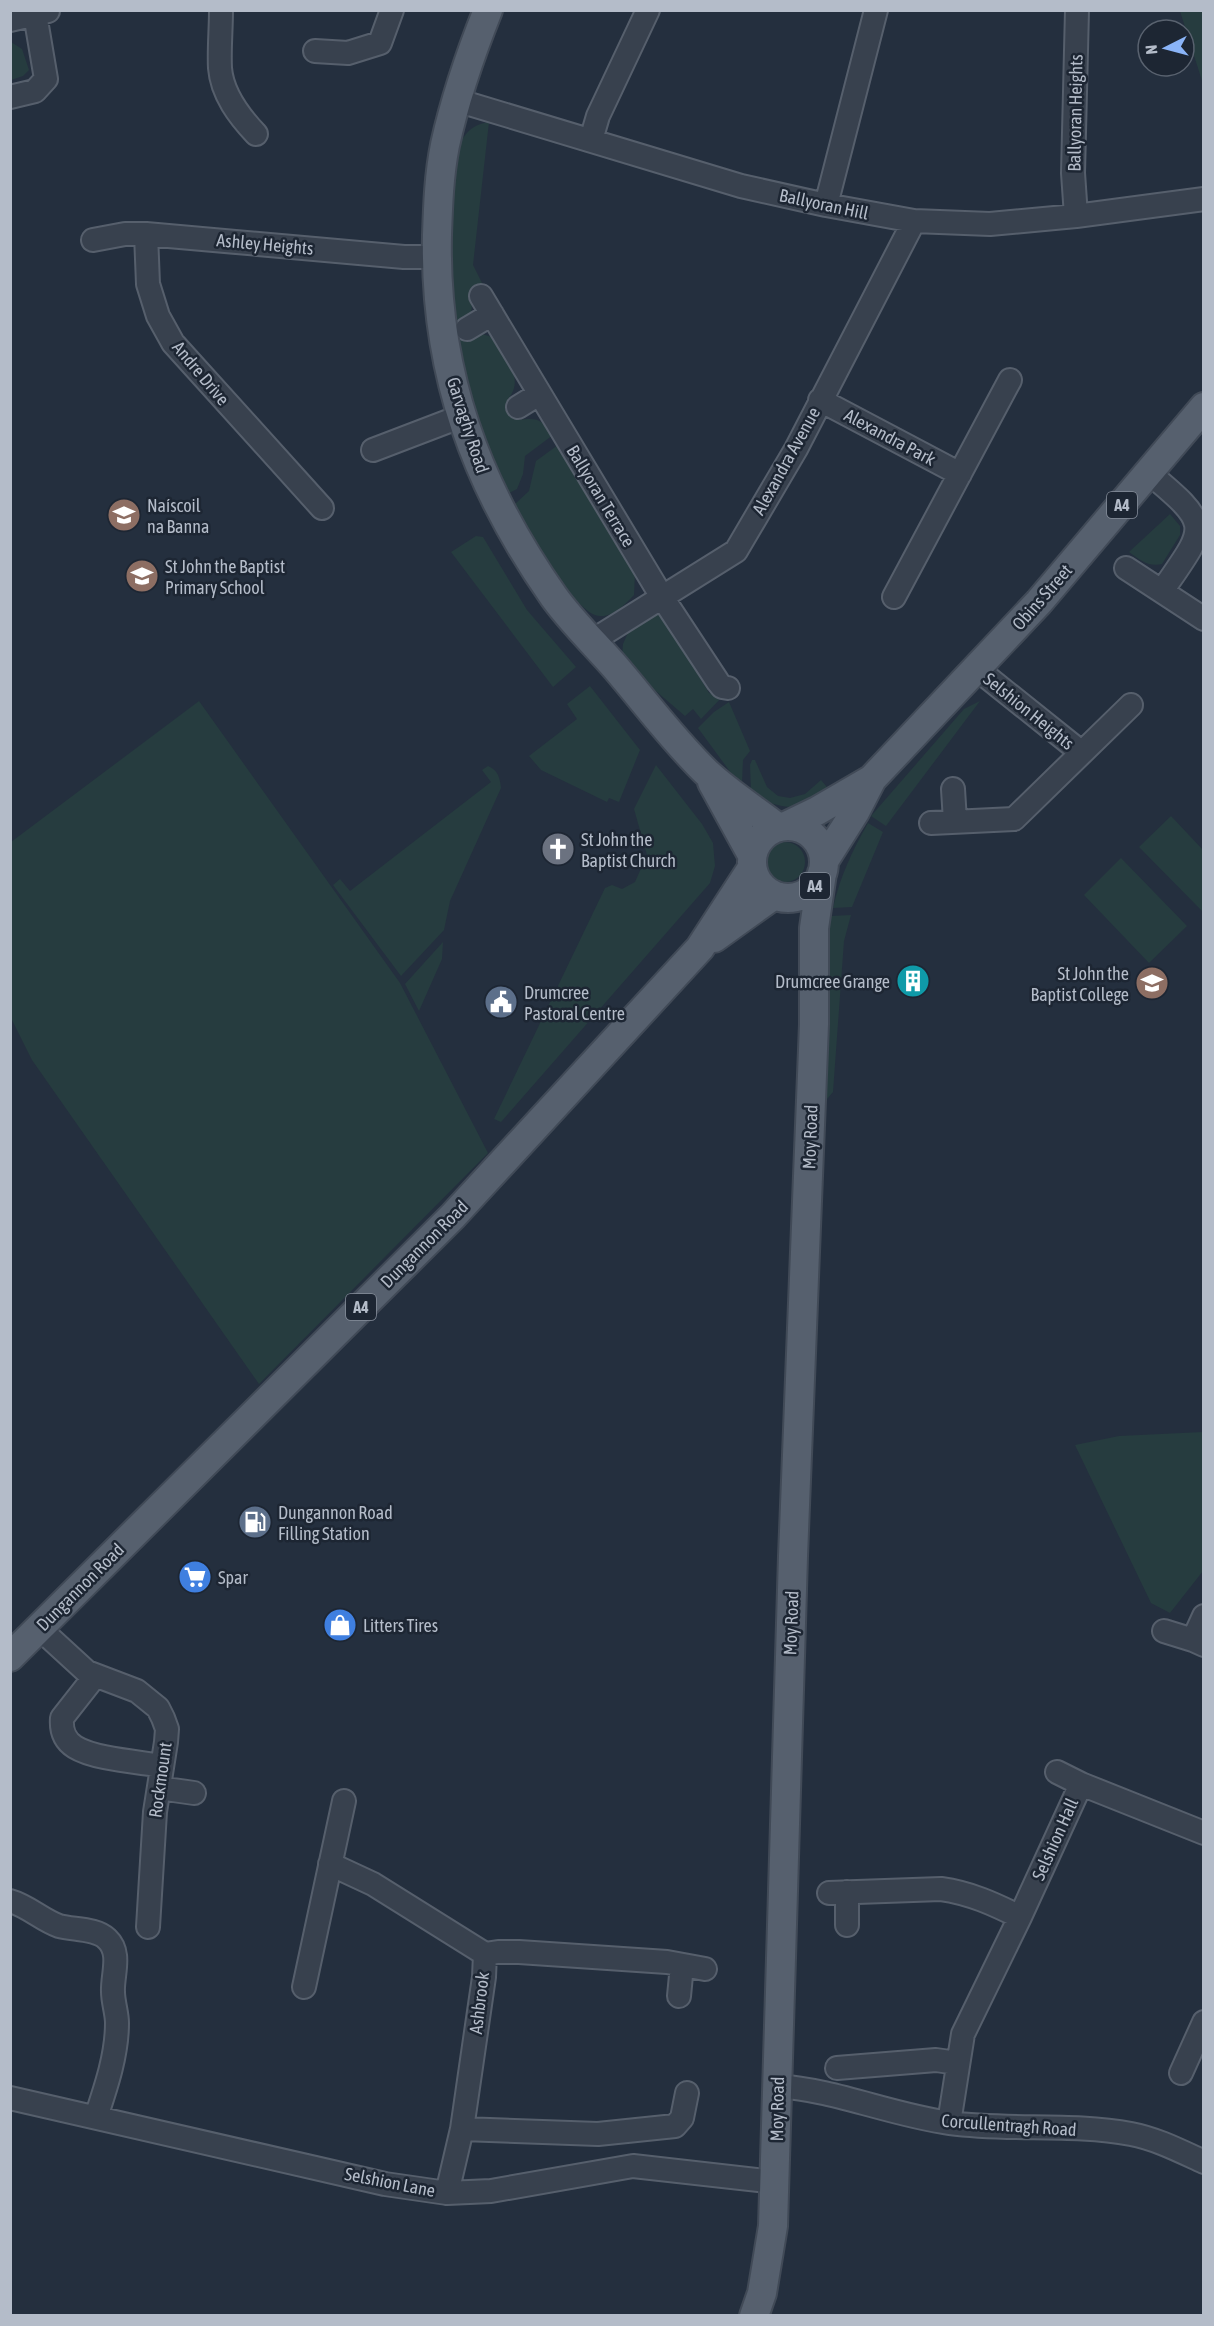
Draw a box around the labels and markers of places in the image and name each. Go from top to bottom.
place label: Naíscoil na Banna [147,495,209,537]
school or university icon: Naíscoil na Banna [106,497,142,533]
place label: St John the Baptist Primary School [165,556,285,598]
school or university icon: St John the Baptist Primary School [124,558,160,594]
place label: St John the Baptist Church [581,829,676,871]
church icon: St John the Baptist Church [540,831,576,867]
building icon: Drumcree Grange [895,963,931,999]
place label: St John the Baptist College [1031,963,1129,1005]
school or university icon: St John the Baptist College [1134,965,1170,1001]
place label: Drumcree Grange [775,971,890,992]
place label: Drumcree Pastoral Centre [524,982,625,1024]
public building icon: Drumcree Pastoral Centre [483,984,519,1020]
place label: Dungannon Road Filling Station [278,1502,393,1544]
fuel station icon: Dungannon Road Filling Station [237,1504,273,1540]
supermarket icon: Spar [177,1559,213,1595]
place label: Spar [218,1567,248,1588]
shop icon: Litters Tires [322,1607,358,1643]
place label: Litters Tires [363,1615,438,1636]

